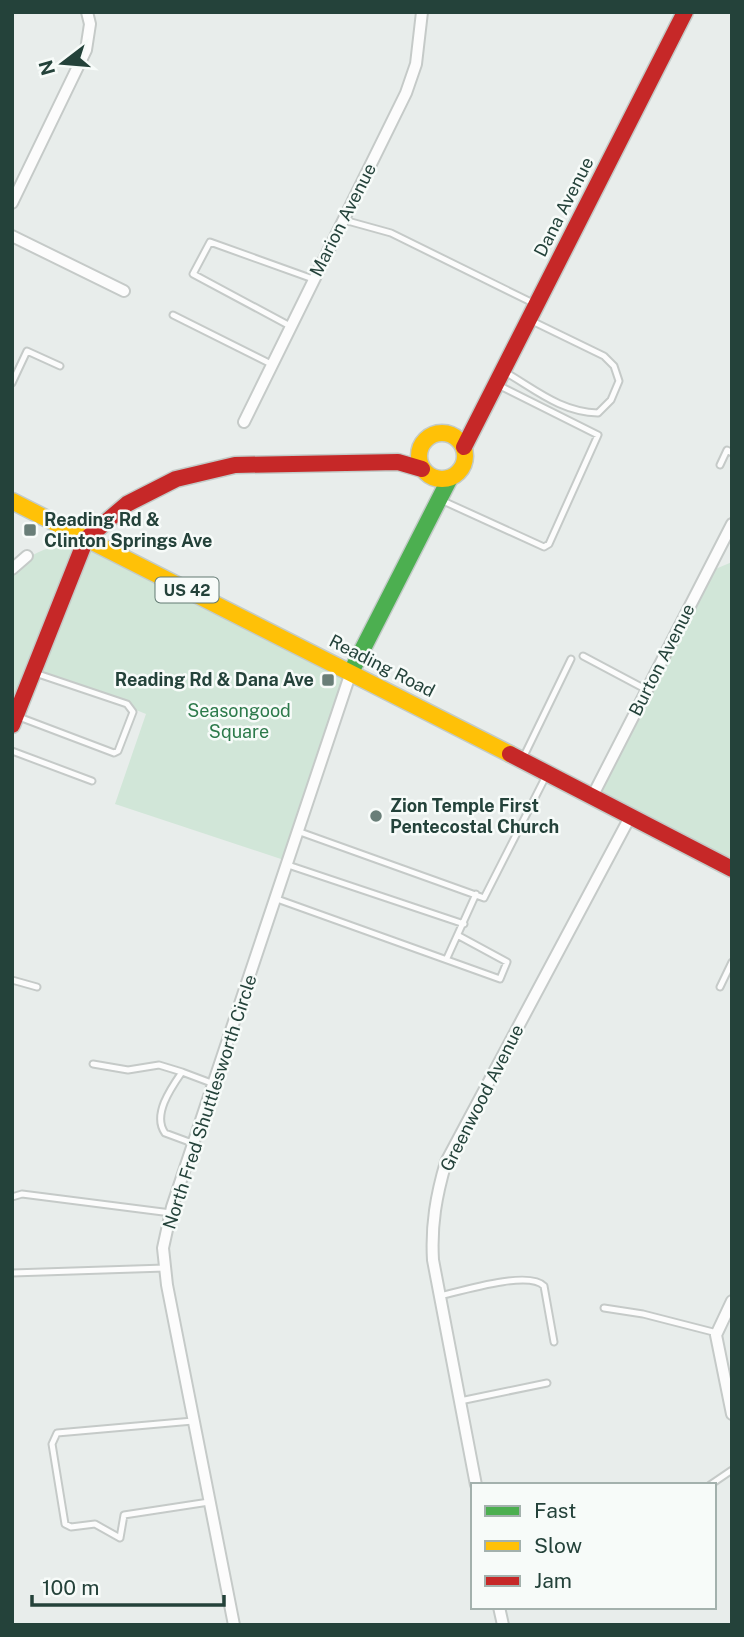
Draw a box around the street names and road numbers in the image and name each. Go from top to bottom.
street label: Dana Avenue [529,153,598,260]
street label: Marion Avenue [305,160,380,280]
road number: US 42 [156,578,218,603]
street label: Burton Avenue [624,600,699,719]
street label: Reading Road [326,630,439,701]
street label: North Fred Shuttlesworth Circle [158,972,261,1232]
street label: Greenwood Avenue [435,1021,528,1175]

